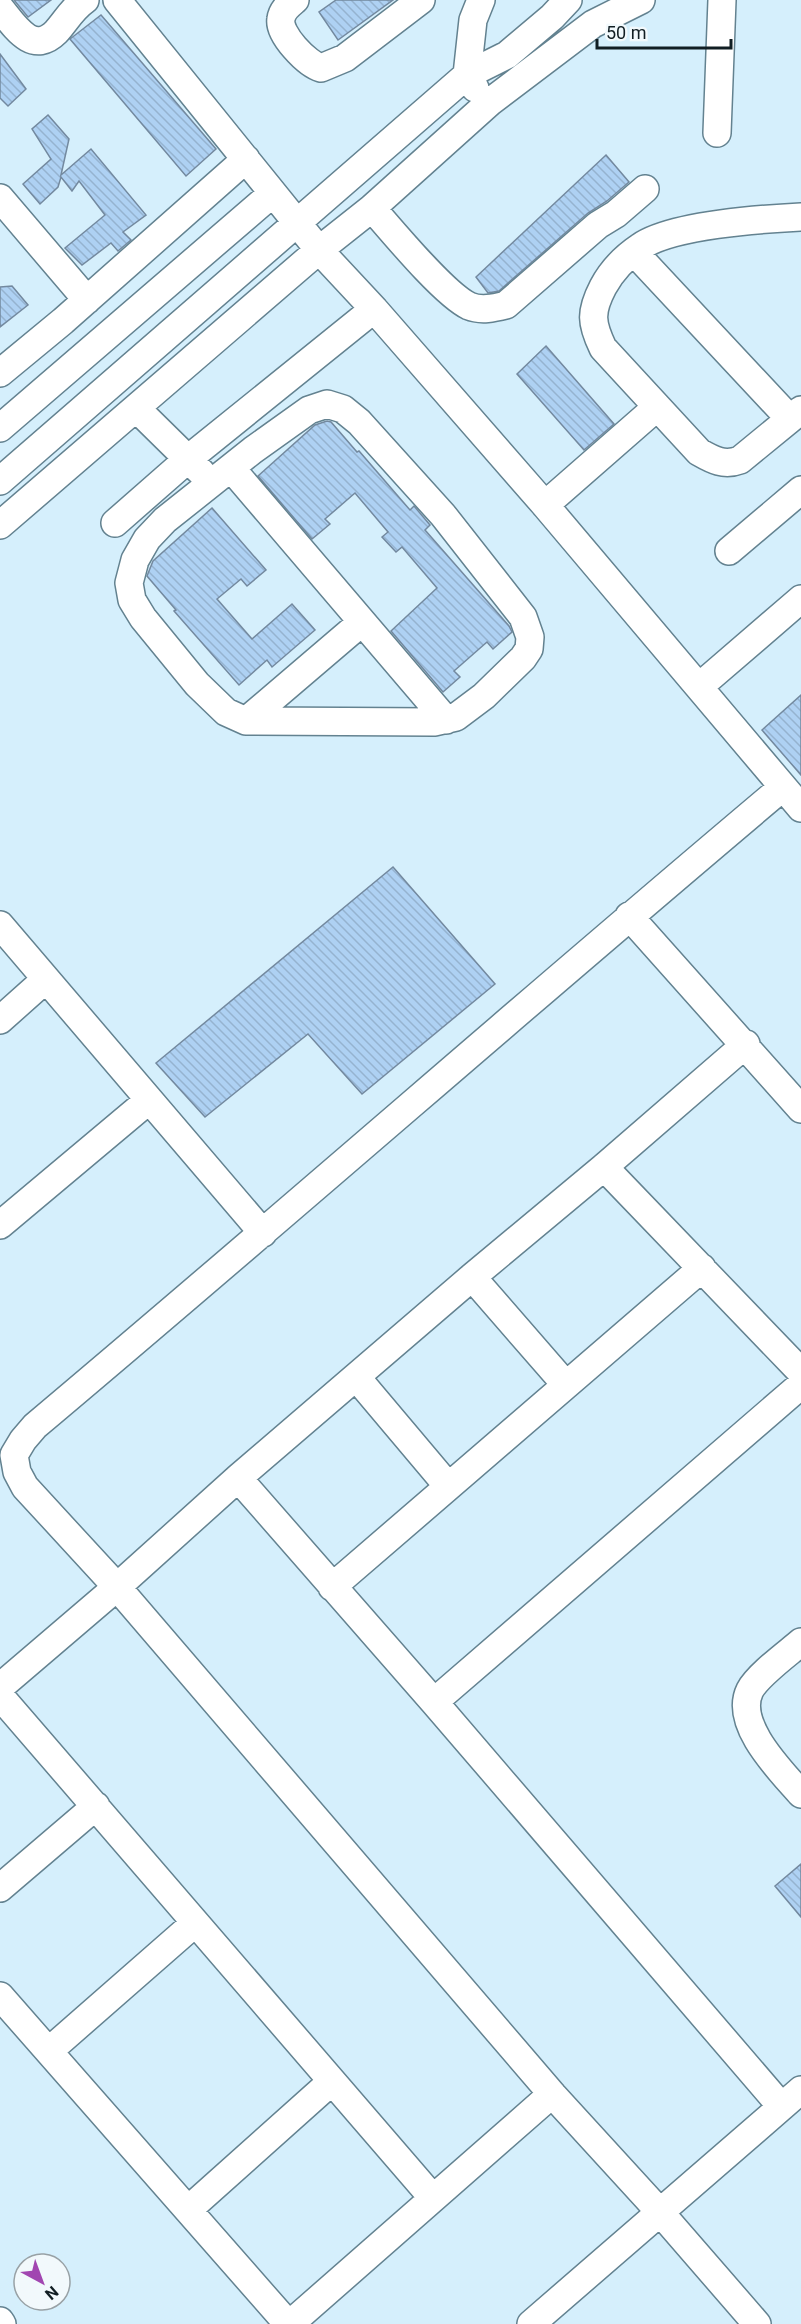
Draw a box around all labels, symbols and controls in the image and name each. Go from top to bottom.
scale bar [597,12,730,50]
text: 50 m [606,22,646,43]
north arrow [12,2252,72,2312]
text: N [41,2282,62,2304]

